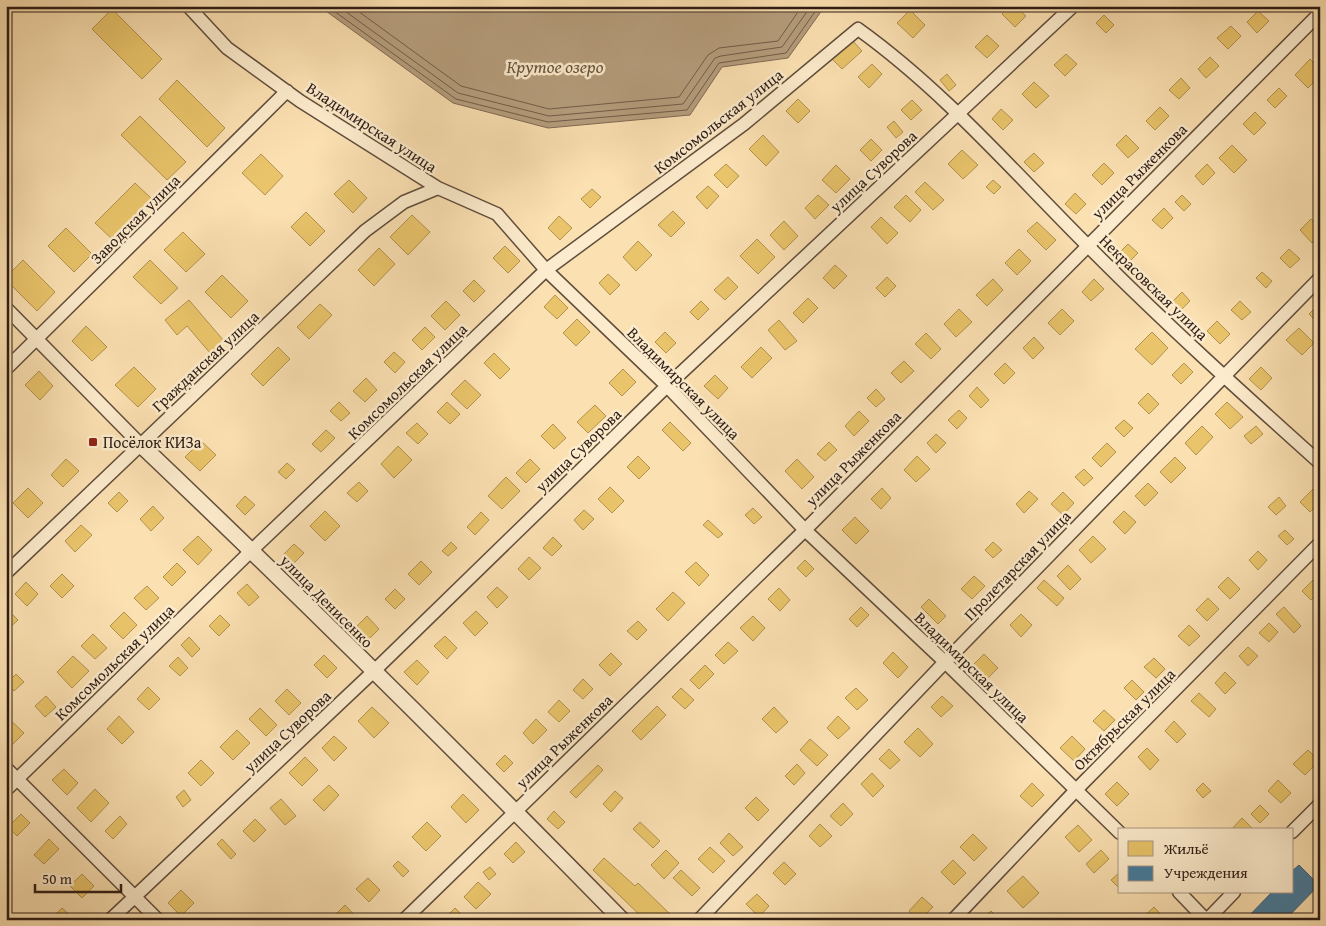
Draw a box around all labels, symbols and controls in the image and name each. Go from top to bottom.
water label: Крутое озеро [507,53,604,80]
street label: Комсомольская улица [648,63,788,179]
street label: Владимирская улица [302,76,442,178]
street label: улица Рыженкова [1085,117,1193,225]
street label: улица Суворова [823,124,922,219]
street label: Заводская улица [85,168,186,269]
street label: Некрасовская улица [1094,228,1214,346]
street label: Гражданская улица [146,304,264,417]
street label: Комсомольская улица [342,317,473,445]
street label: Владимирская улица [622,321,746,445]
street label: улица Суворова [529,402,627,498]
street label: улица Рыженкова [799,404,907,512]
place label: Посёлок КИЗа [103,430,202,454]
marker: Посёлок КИЗа [87,436,99,448]
street label: Пролетарская улица [958,504,1076,626]
street label: улица Денисенко [274,548,379,653]
street label: Комсомольская улица [49,598,180,726]
street label: Владимирская улица [909,606,1035,728]
street label: Октябрьская улица [1067,662,1181,776]
street label: улица Суворова [237,684,336,779]
street label: улица Рыженкова [509,688,618,794]
legend [1118,828,1294,894]
text: Жильё [1163,838,1209,859]
scale bar [35,861,121,893]
text: Учреждения [1164,862,1248,883]
text: 50 m [42,868,73,889]

